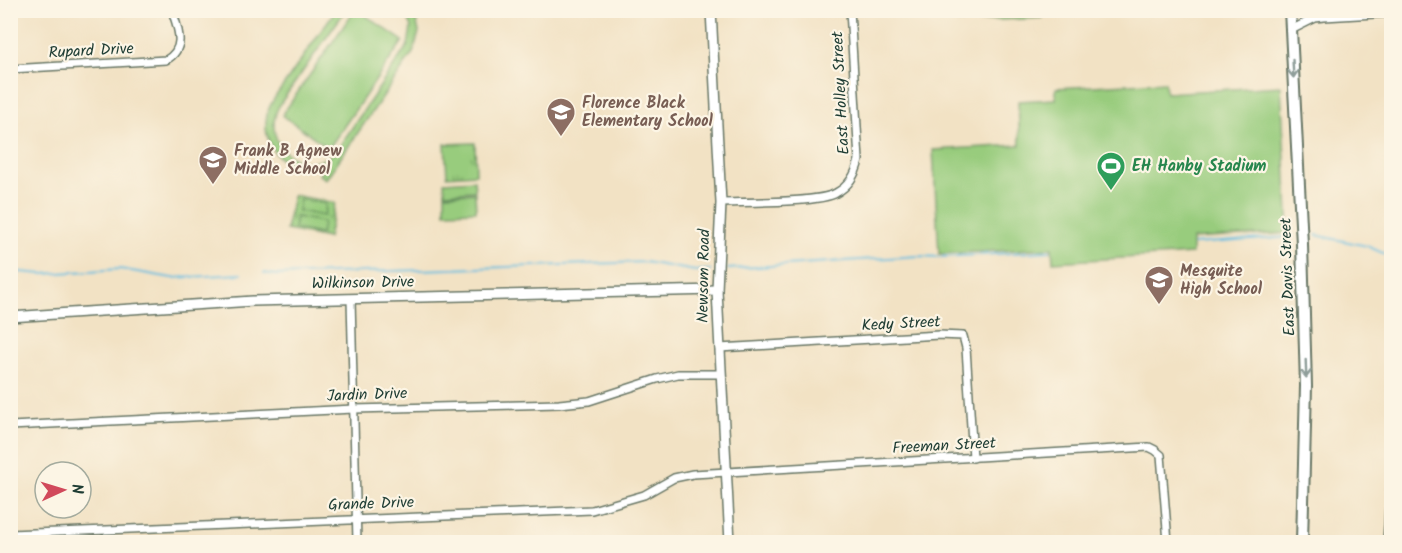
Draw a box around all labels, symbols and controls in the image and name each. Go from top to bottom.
street label: East Holley Street [825,30,857,155]
street label: Rupard Drive [48,36,134,66]
one-way arrow [1288,58,1299,78]
place label: Florence Black Elementary School [582,91,714,134]
school or university icon: Florence Black Elementary School [545,96,577,138]
place label: Frank B Agnew Middle School [234,139,342,182]
school or university icon: Frank B Agnew Middle School [197,144,229,186]
sports icon: EH Hanby Stadium [1095,150,1127,192]
place label: EH Hanby Stadium [1132,154,1266,179]
street label: East Davis Street [1273,217,1303,337]
street label: Newsom Road [691,228,717,323]
place label: Mesquite High School [1180,259,1263,302]
school or university icon: Mesquite High School [1143,264,1175,306]
street label: Wilkinson Drive [312,270,414,296]
street label: Kedy Street [861,309,942,339]
one-way arrow [1300,358,1312,378]
street label: Jardin Drive [326,381,408,409]
street label: Freeman Street [892,431,997,461]
north arrow [33,460,93,520]
text: N [64,483,89,495]
street label: Grande Drive [328,490,414,518]

